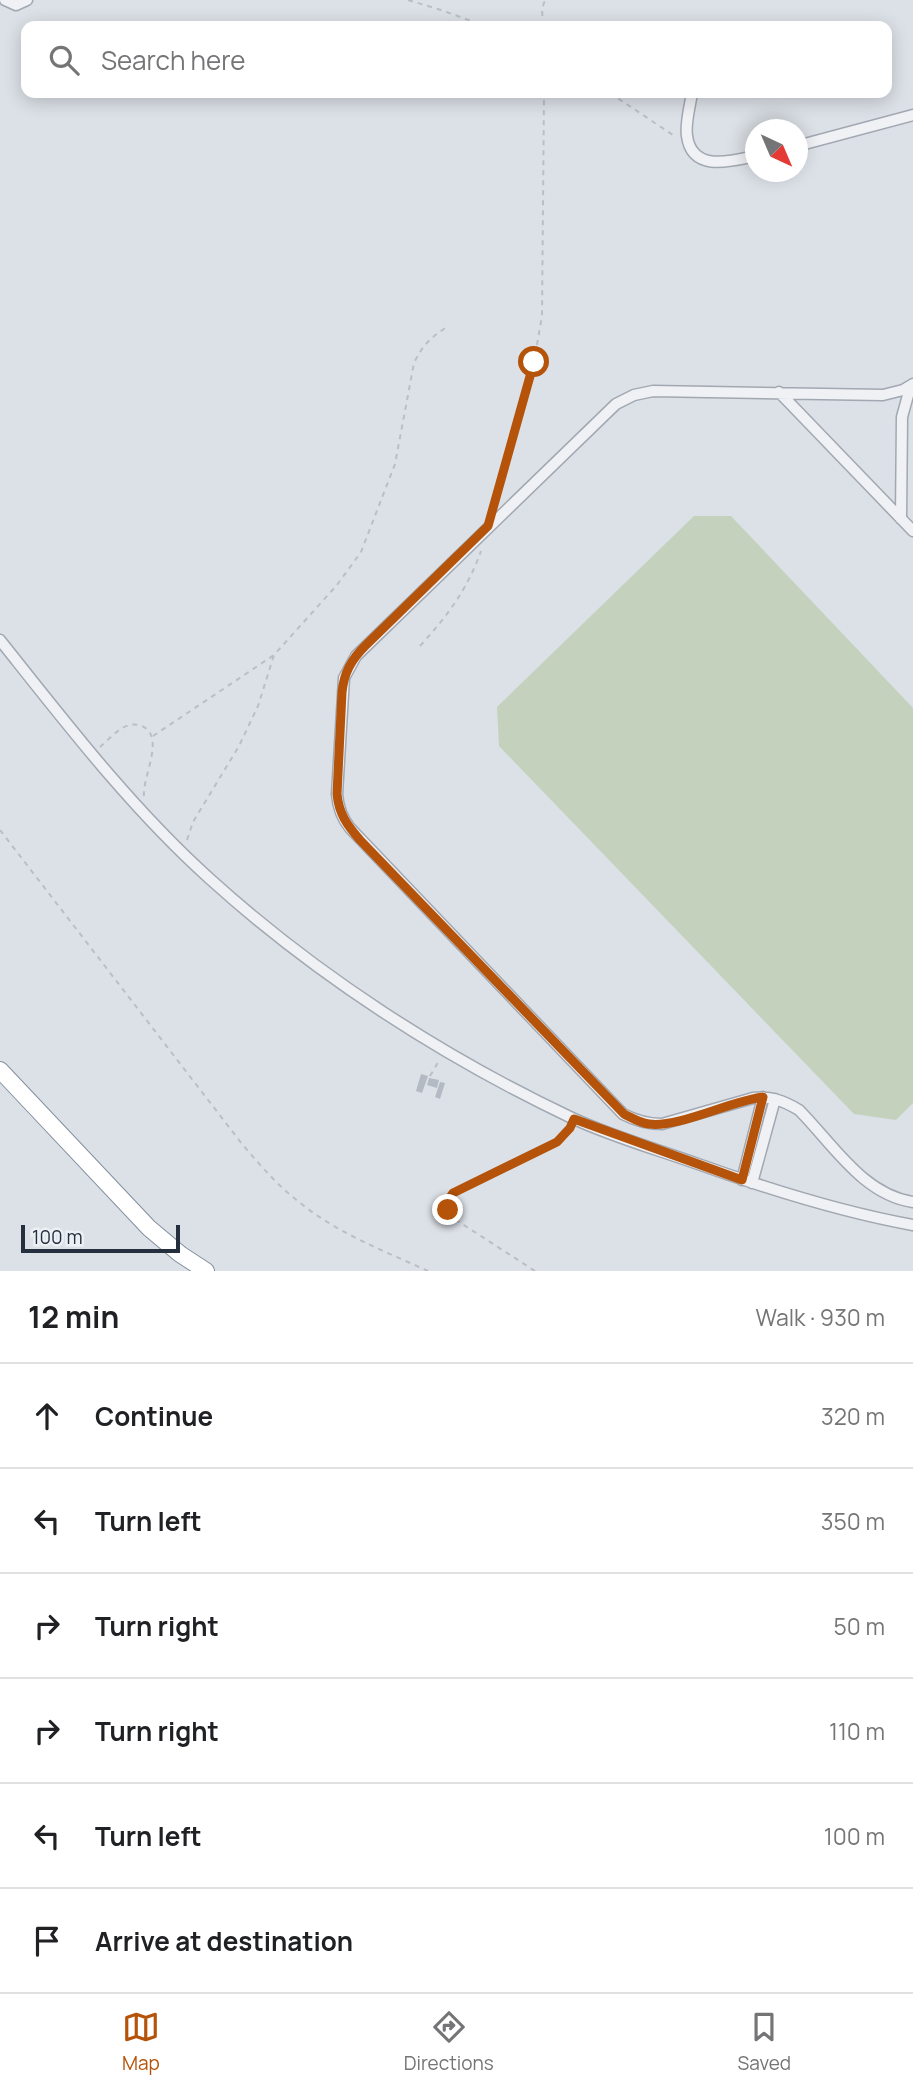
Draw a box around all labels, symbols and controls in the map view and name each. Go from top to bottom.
search box [21,21,892,98]
icon: search [45,41,83,79]
text: Search here [101,42,246,78]
north arrow [745,119,808,182]
route start [518,346,549,377]
route end [432,1194,463,1225]
scale bar [21,1222,180,1254]
text: 100 m [32,1224,83,1250]
text: 12 min [28,1296,119,1337]
text: Walk · 930 m [755,1301,885,1333]
icon: ahead [28,1397,66,1435]
text: Continue [95,1398,213,1434]
text: 320 m [821,1400,885,1432]
icon: left [28,1502,66,1540]
text: Turn left [95,1503,202,1539]
text: 350 m [821,1505,885,1537]
icon: right [28,1607,66,1645]
text: Turn right [95,1608,219,1644]
text: 50 m [834,1610,885,1642]
icon: right [28,1712,66,1750]
text: Turn right [95,1713,219,1749]
text: 110 m [829,1715,885,1747]
icon: left [28,1817,66,1855]
text: Turn left [95,1818,202,1854]
text: 100 m [824,1820,885,1852]
icon: arrive [28,1922,66,1960]
text: Arrive at destination [95,1923,353,1959]
tab: Map [122,2008,160,2076]
tab: Directions [404,2008,494,2076]
tab: Saved [738,2008,791,2076]

